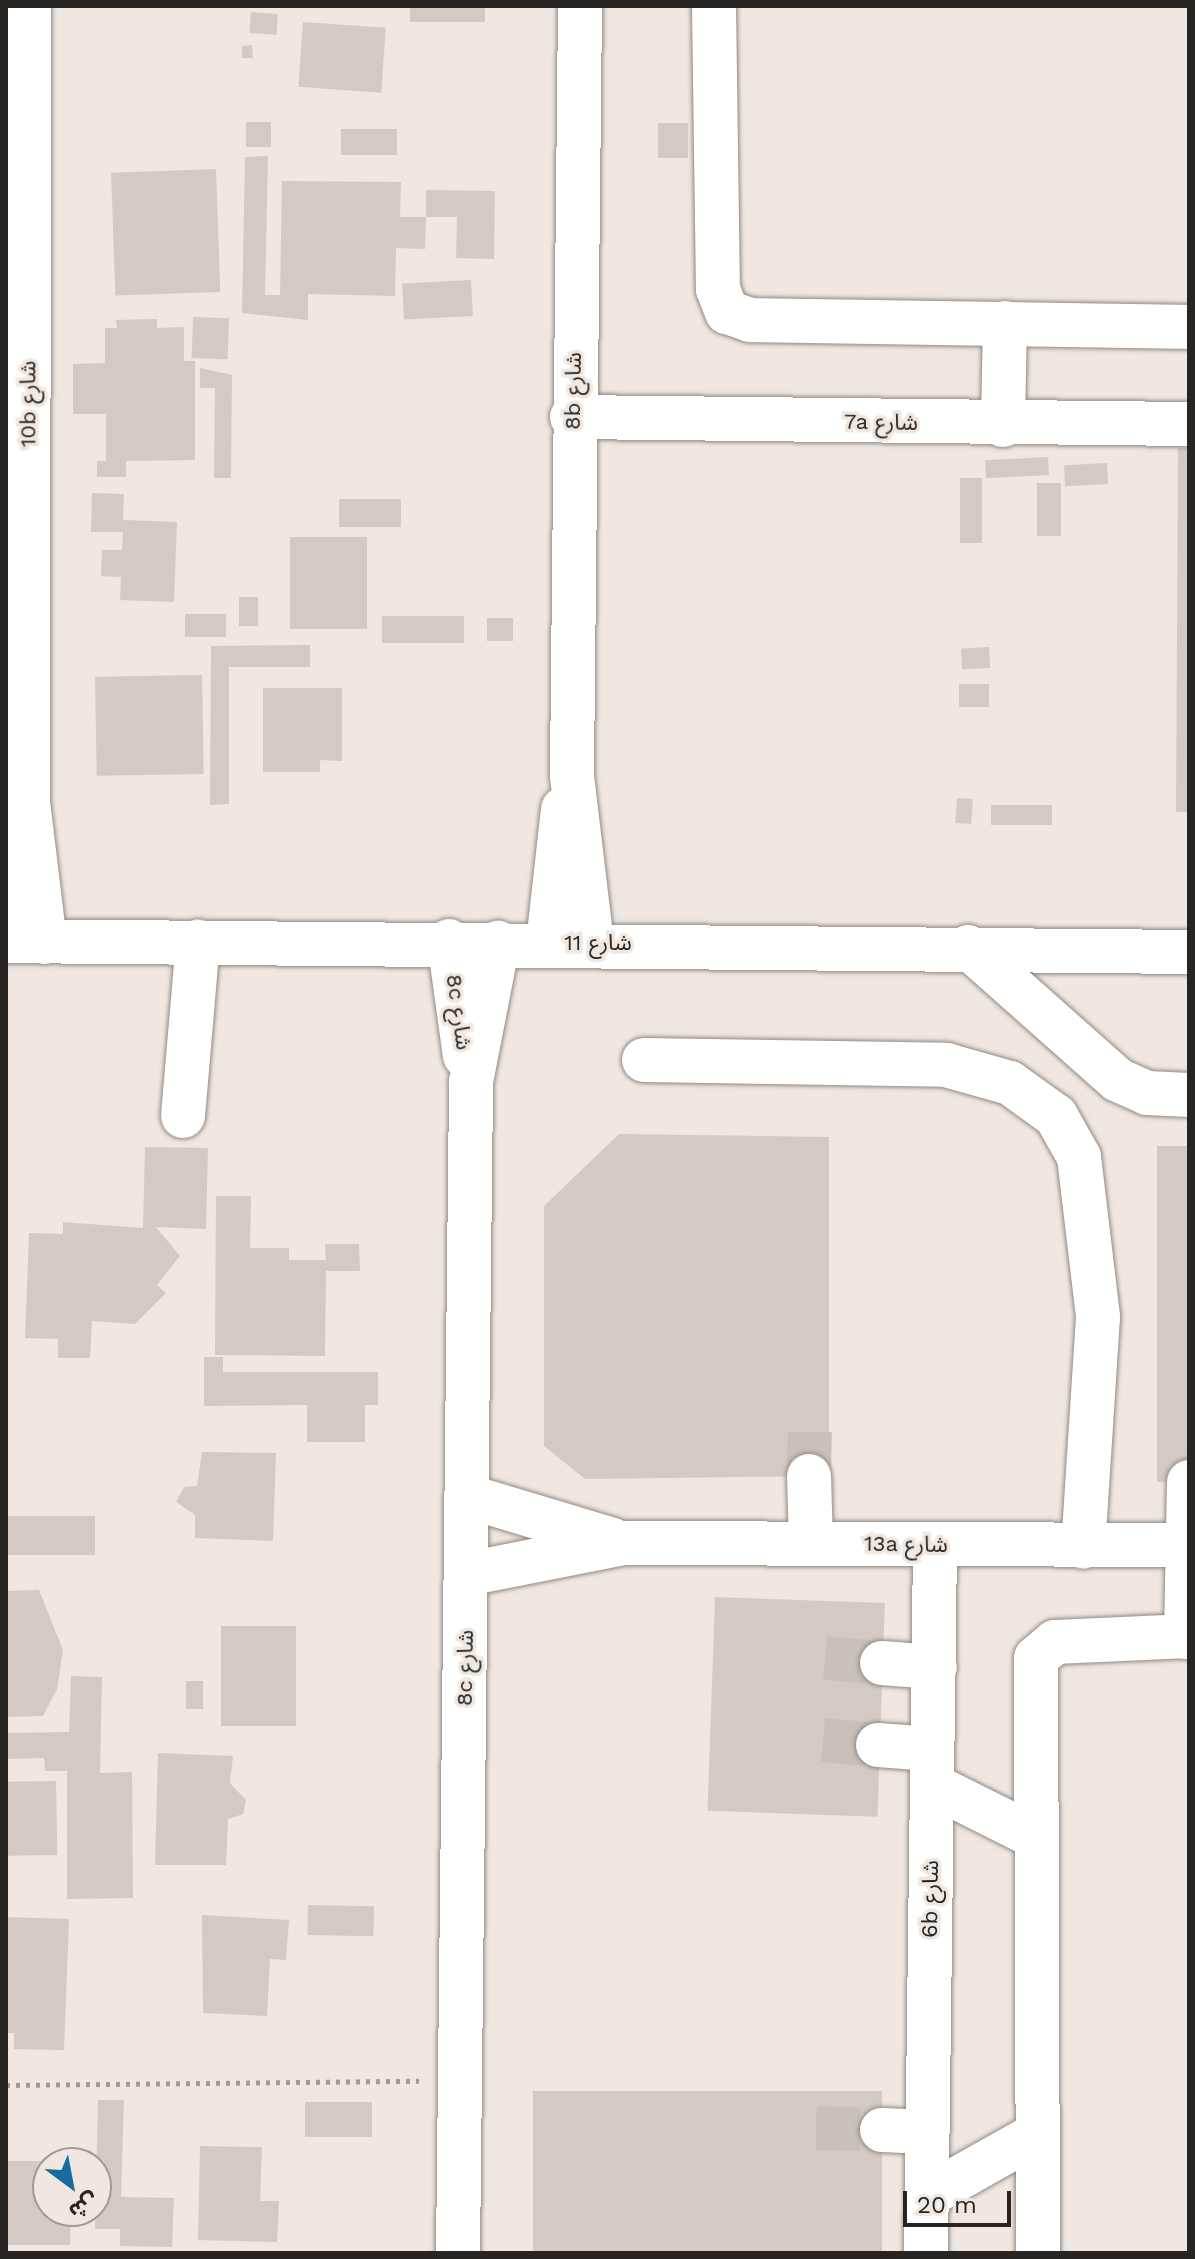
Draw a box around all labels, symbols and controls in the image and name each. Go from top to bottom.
street label: 8b شارع [559,352,587,430]
street label: 10b شارع [15,361,41,447]
street label: 7a شارع [844,408,918,436]
street label: شارع 11 [564,930,632,956]
street label: 8c شارع [441,972,477,1052]
street label: 13a شارع [864,1530,948,1558]
street label: 8c شارع [451,1630,479,1706]
street label: 6b شارع [916,1860,944,1938]
north arrow [32,2147,112,2227]
scale bar [907,2175,1015,2225]
text: ش [65,2187,103,2225]
text: 20 m [917,2191,977,2219]

